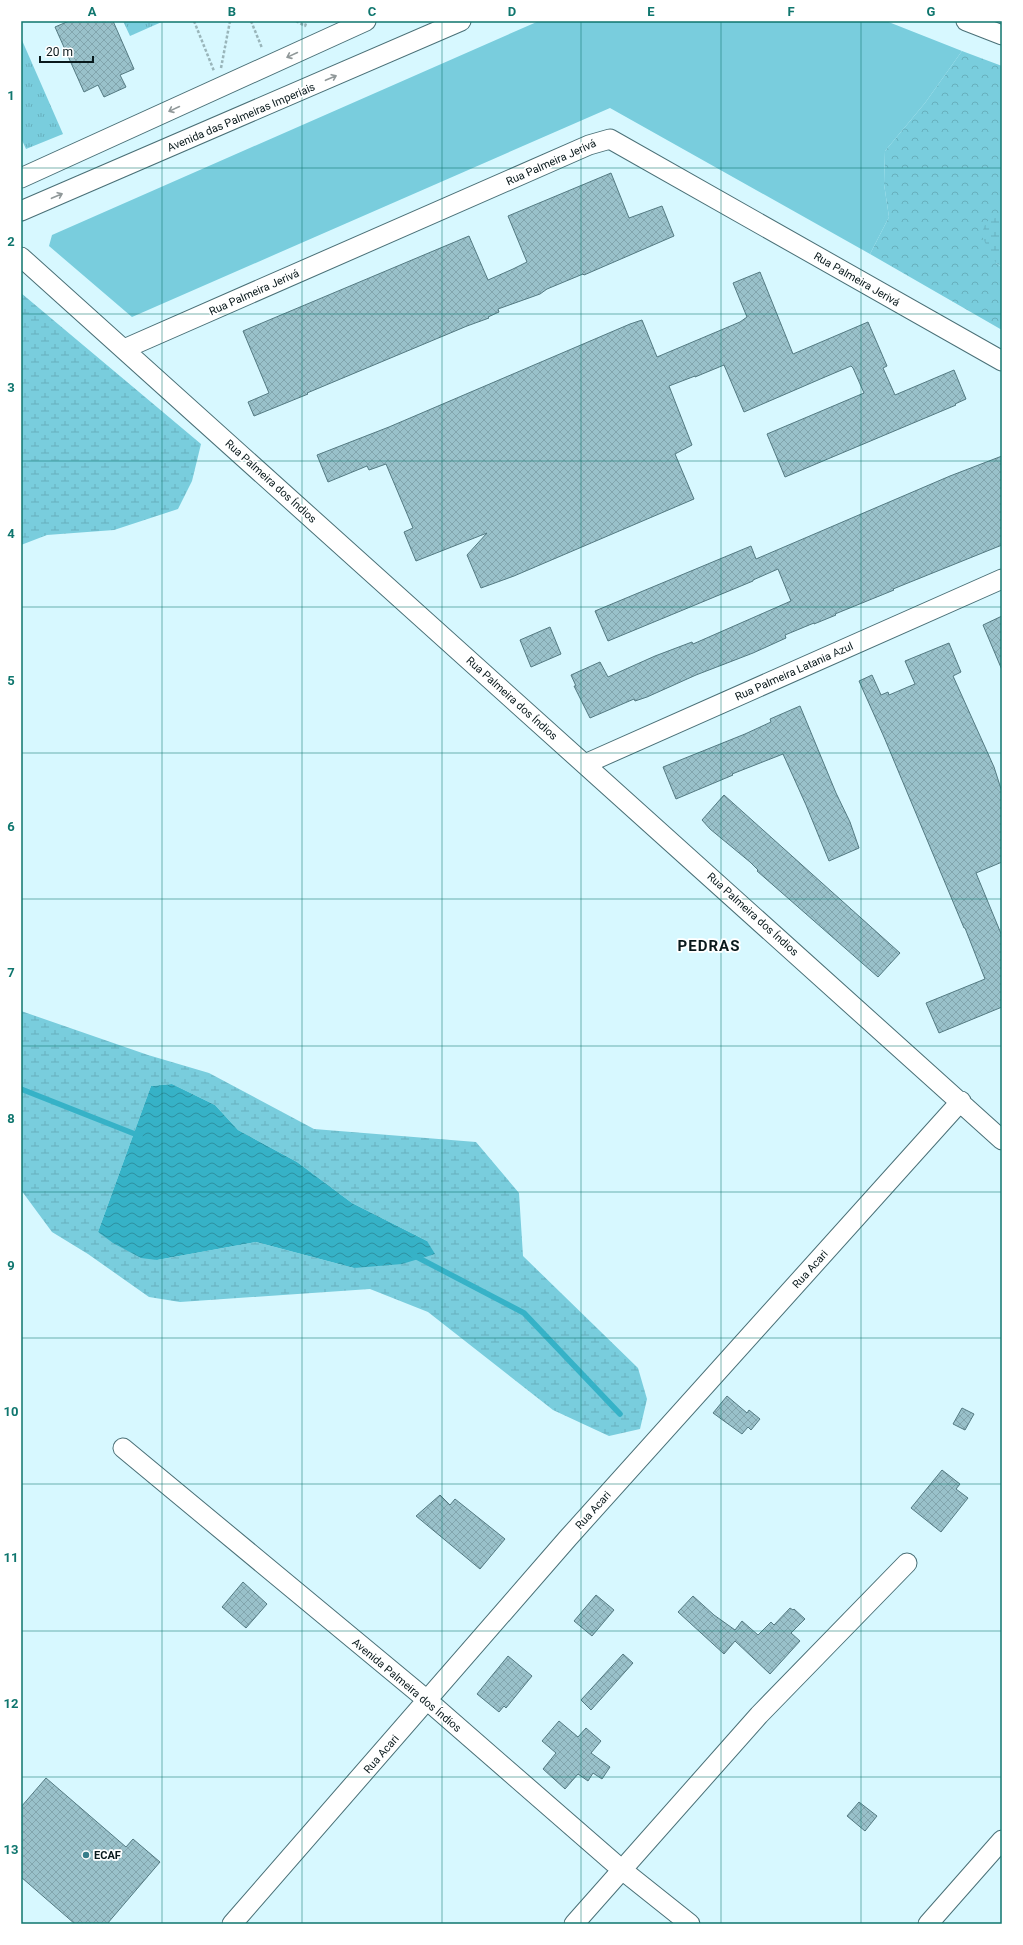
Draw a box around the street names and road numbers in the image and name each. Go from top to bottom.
street label: Avenida das Palmeiras Imperiais [165,80,317,155]
street label: Rua Palmeira Jerivá [504,137,598,188]
street label: Rua Palmeira Jerivá [811,250,902,309]
street label: Rua Palmeira Jerivá [207,267,301,318]
street label: Rua Palmeira dos Índios [222,437,319,526]
street label: Rua Palmeira Latania Azul [733,640,855,703]
street label: Rua Palmeira dos Índios [463,654,560,743]
street label: Rua Palmeira dos Índios [704,870,801,959]
street label: Rua Acari [790,1248,831,1291]
street label: Rua Acari [573,1489,614,1532]
street label: Avenida Palmeira dos Índios [350,1636,464,1735]
street label: Rua Acari [361,1732,402,1776]

